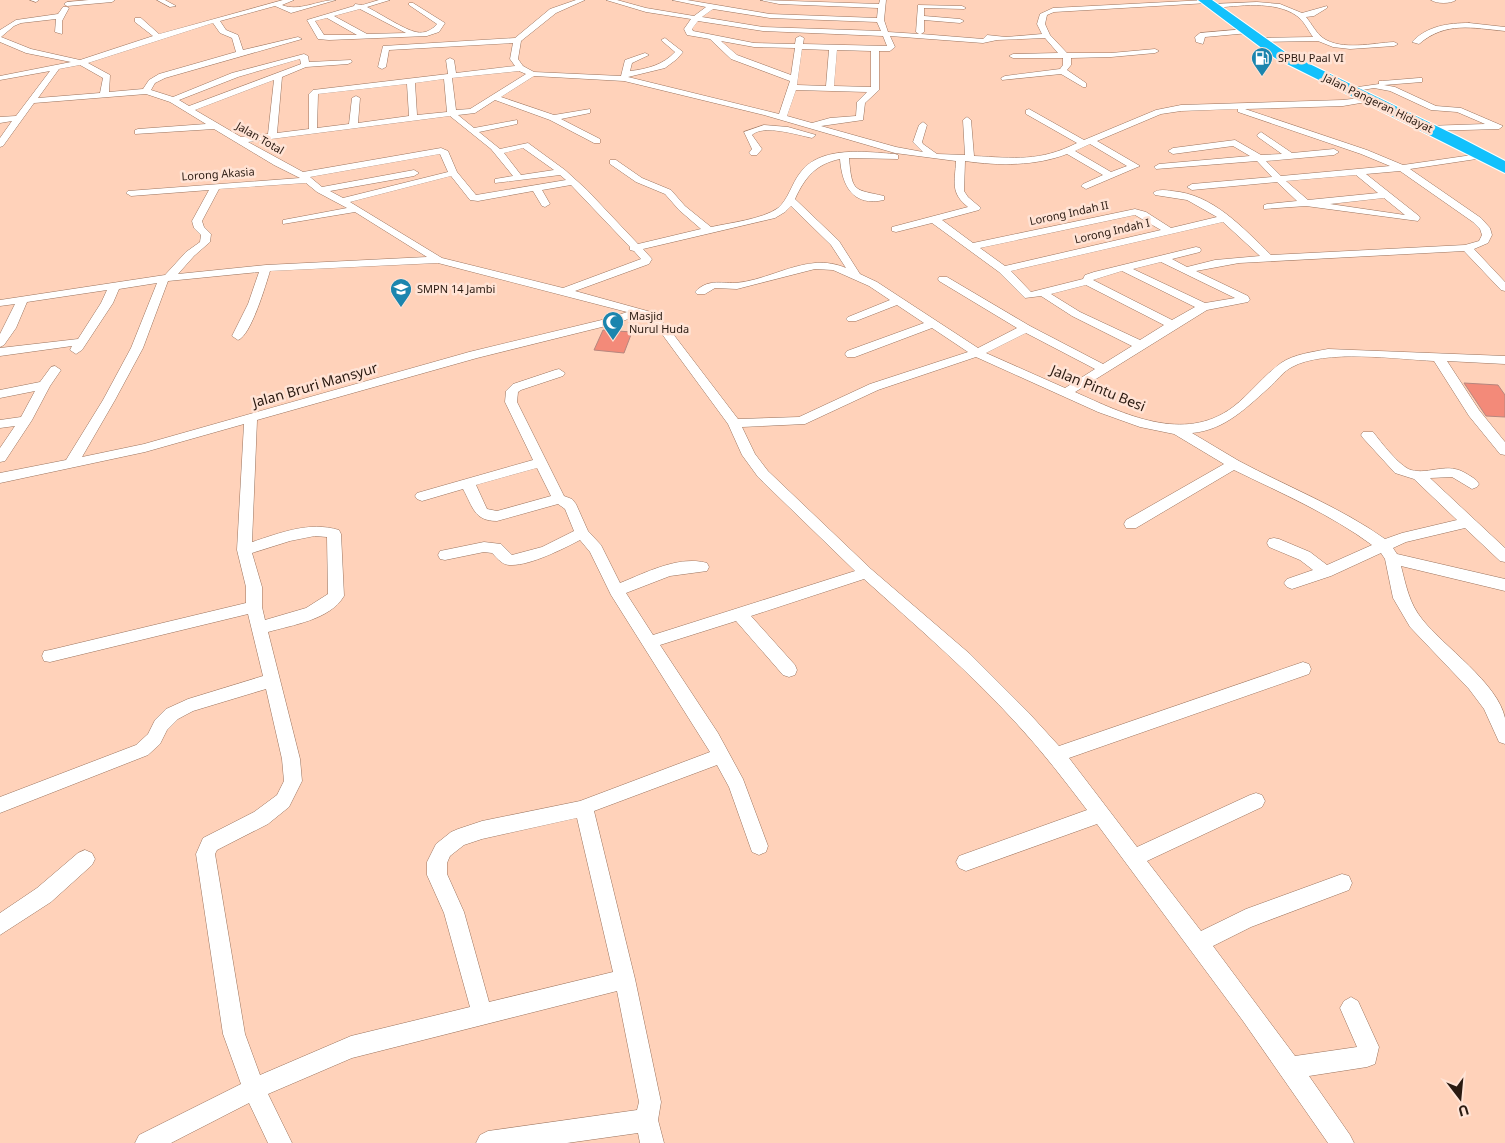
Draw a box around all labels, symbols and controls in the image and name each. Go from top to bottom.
fuel station icon: SPBU Paal VI [1250,46,1274,77]
place label: SPBU Paal VI [1278,50,1344,65]
street label: Jalan Pangeran Hidayat [1320,69,1436,136]
street label: Jalan Total [233,117,287,157]
street label: Lorong Akasia [181,163,255,184]
street label: Lorong Indah II [1028,197,1110,228]
street label: Lorong Indah I [1073,215,1151,246]
school or university icon: SMPN 14 Jambi [389,277,413,308]
place label: SMPN 14 Jambi [417,281,495,296]
place label: Masjid Nurul Huda [629,308,689,336]
mosque icon: Masjid Nurul Huda [601,310,625,341]
street label: Jalan Bruri Mansyur [248,357,380,412]
street label: Jalan Pintu Besi [1046,359,1148,415]
north arrow [1435,1073,1485,1123]
text: U [1456,1100,1471,1122]

